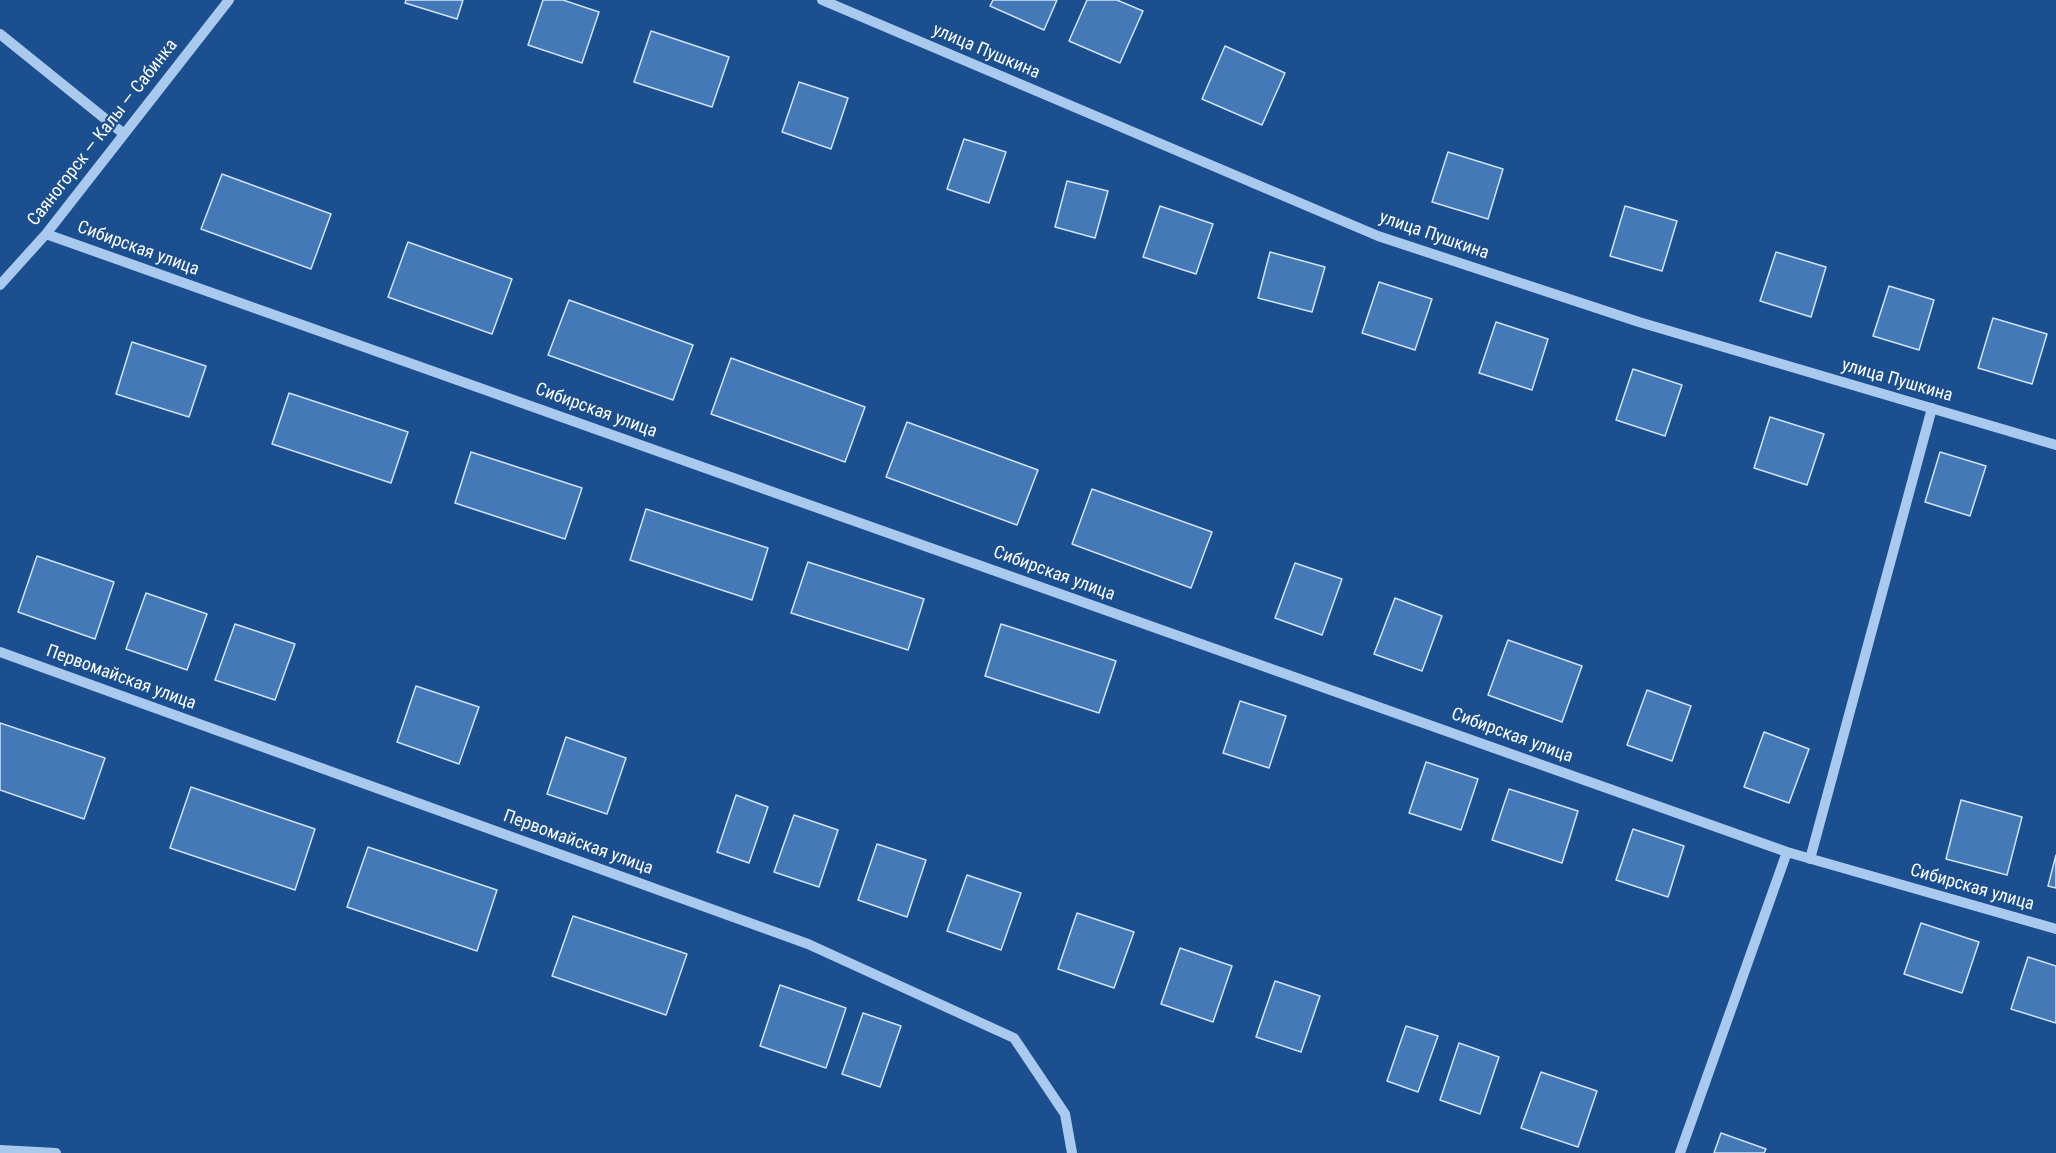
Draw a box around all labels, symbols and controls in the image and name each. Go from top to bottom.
street label: улица Пушкина [929,20,1043,84]
street label: Саяногорск — Калы — Сабинка [23,35,183,231]
street label: улица Пушкина [1376,207,1492,265]
street label: Сибирская улица [74,217,202,281]
street label: улица Пушкина [1839,355,1955,407]
street label: Сибирская улица [532,379,660,443]
street label: Сибирская улица [990,542,1118,606]
street label: Первомайская улица [43,641,199,715]
street label: Сибирская улица [1448,704,1576,768]
street label: Первомайская улица [500,806,656,880]
street label: Сибирская улица [1908,860,2036,916]

